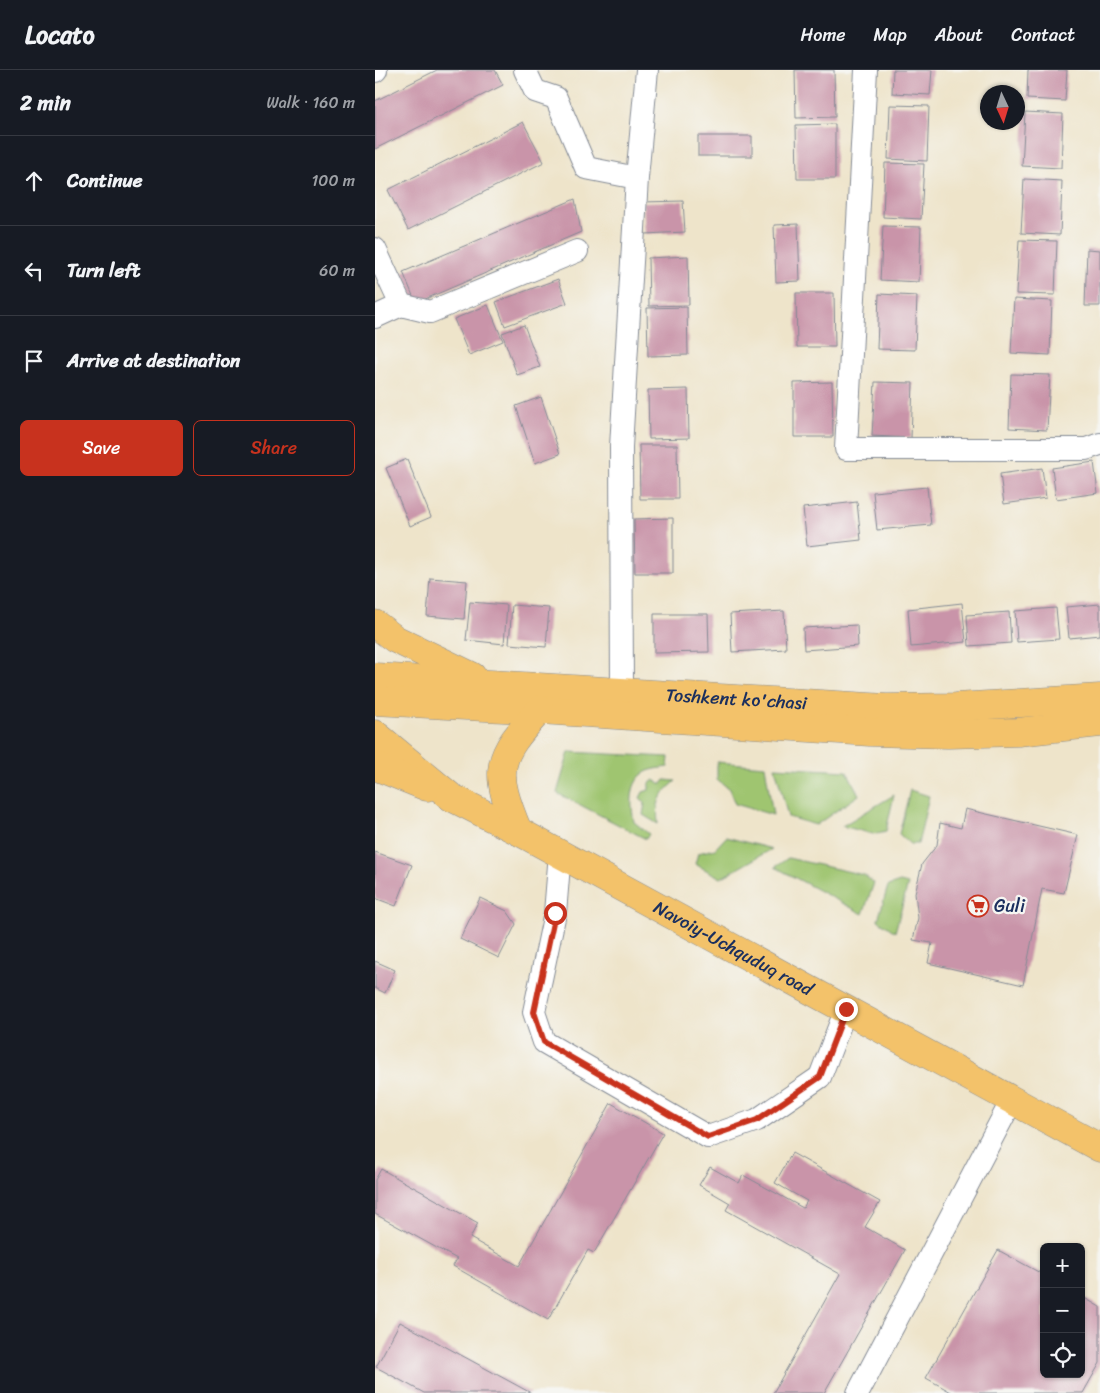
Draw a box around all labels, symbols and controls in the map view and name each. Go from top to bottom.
text: Locato [25,14,95,56]
text: Home [801,19,846,51]
text: Map [874,19,907,51]
text: About [935,19,983,51]
text: Contact [1011,19,1075,51]
text: 2 min [20,84,71,122]
north arrow [980,85,1025,130]
text: Walk · 160 m [266,88,355,117]
text: Continue [67,164,143,197]
text: 100 m [311,166,355,195]
icon: ahead [20,167,48,195]
text: Turn left [67,254,140,287]
text: 60 m [319,256,355,285]
icon: left [20,257,48,285]
text: Arrive at destination [67,344,240,377]
icon: arrive [20,347,48,375]
button: Save [20,420,183,476]
button: Share [193,420,355,476]
street label: Toshkent ko'chasi [665,679,809,719]
place label: Guli [994,890,1026,922]
street label: Navoiy-Uchquduq road [647,892,820,1006]
supermarket icon: Guli [966,894,990,918]
route start [544,902,567,925]
route end [835,998,858,1021]
map controls [1040,1243,1085,1378]
button: + [1040,1243,1085,1288]
button: − [1040,1288,1085,1333]
button: locate [1040,1333,1085,1378]

